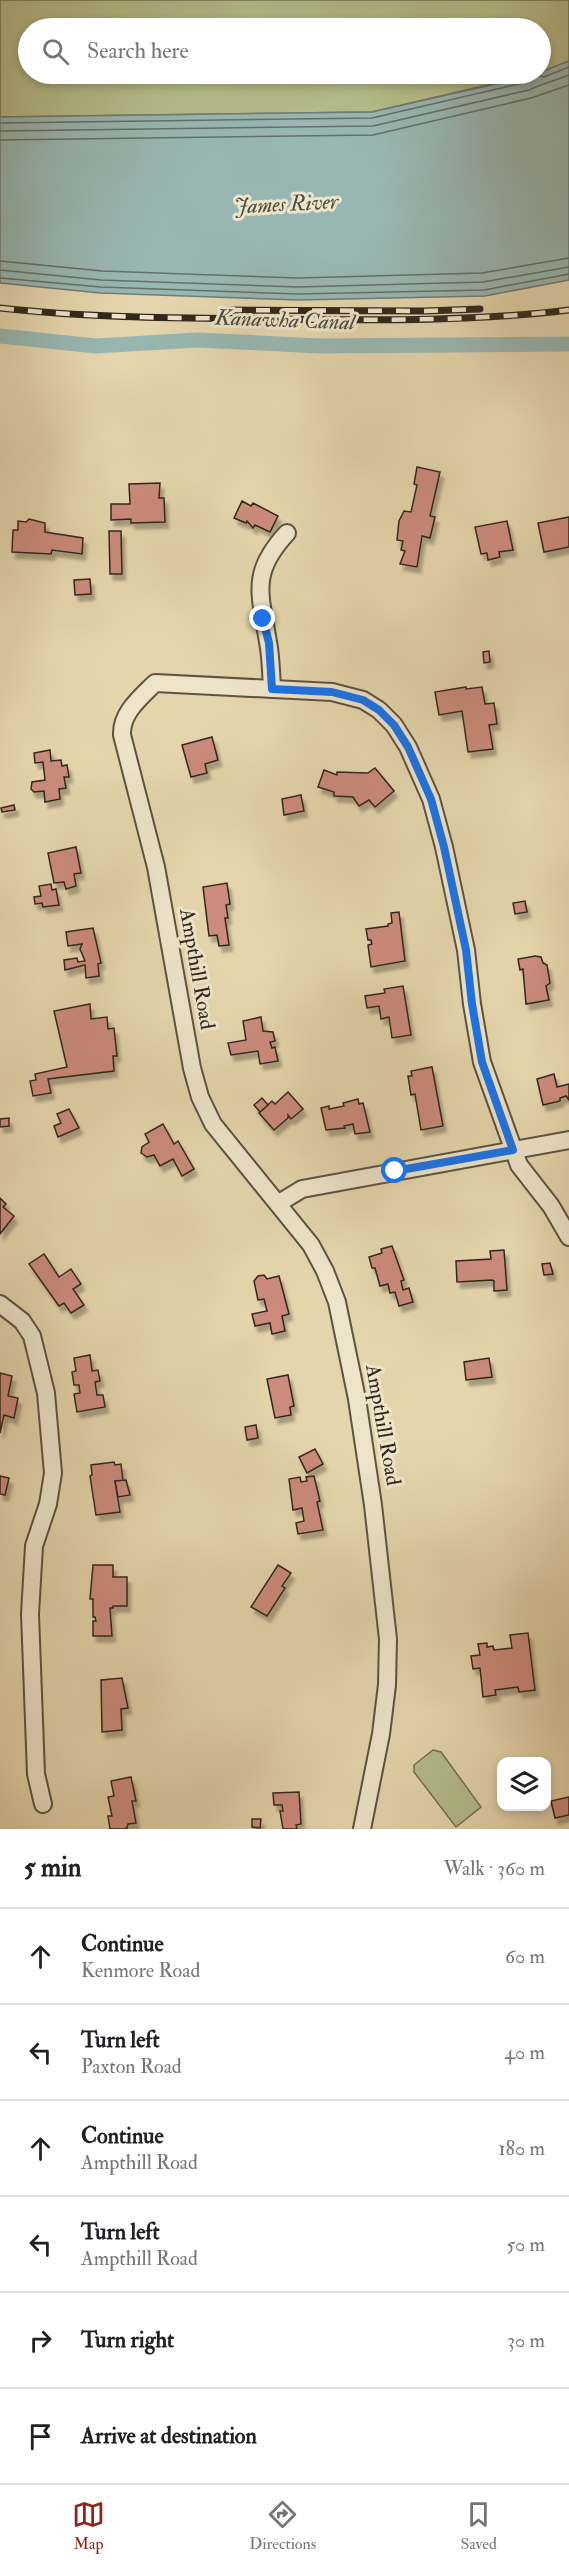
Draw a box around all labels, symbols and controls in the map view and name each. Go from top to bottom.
search box [18,18,551,84]
icon: search [39,35,72,68]
text: Search here [87,37,189,65]
water label: James River [233,187,341,221]
water label: Kanawha Canal [214,304,357,336]
route end [249,605,275,631]
street label: Ampthill Road [173,905,221,1032]
route start [381,1157,407,1183]
street label: Ampthill Road [359,1361,407,1488]
map controls [497,1757,551,1811]
button: layers [497,1757,551,1811]
text: 5 min [24,1852,81,1884]
text: Walk · 360 m [443,1856,545,1881]
text: Continue [81,1930,164,1958]
icon: ahead [24,1940,57,1973]
text: 60 m [505,1944,545,1969]
text: Kenmore Road [81,1958,200,1983]
text: Turn left [81,2026,160,2054]
icon: left [24,2036,57,2069]
text: 40 m [504,2040,545,2065]
text: Paxton Road [81,2054,182,2079]
text: Continue [81,2122,164,2150]
icon: ahead [24,2132,57,2165]
text: 180 m [498,2136,545,2161]
text: Ampthill Road [81,2150,198,2175]
text: Turn left [81,2218,160,2246]
icon: left [24,2228,57,2261]
text: 50 m [506,2232,545,2257]
text: Ampthill Road [81,2246,198,2271]
icon: right [24,2324,57,2357]
text: Turn right [81,2326,174,2354]
text: 30 m [507,2328,545,2353]
icon: arrive [24,2420,57,2453]
text: Arrive at destination [81,2422,257,2450]
tab: Map [72,2498,105,2554]
tab: Directions [249,2498,316,2554]
tab: Saved [460,2498,497,2554]

